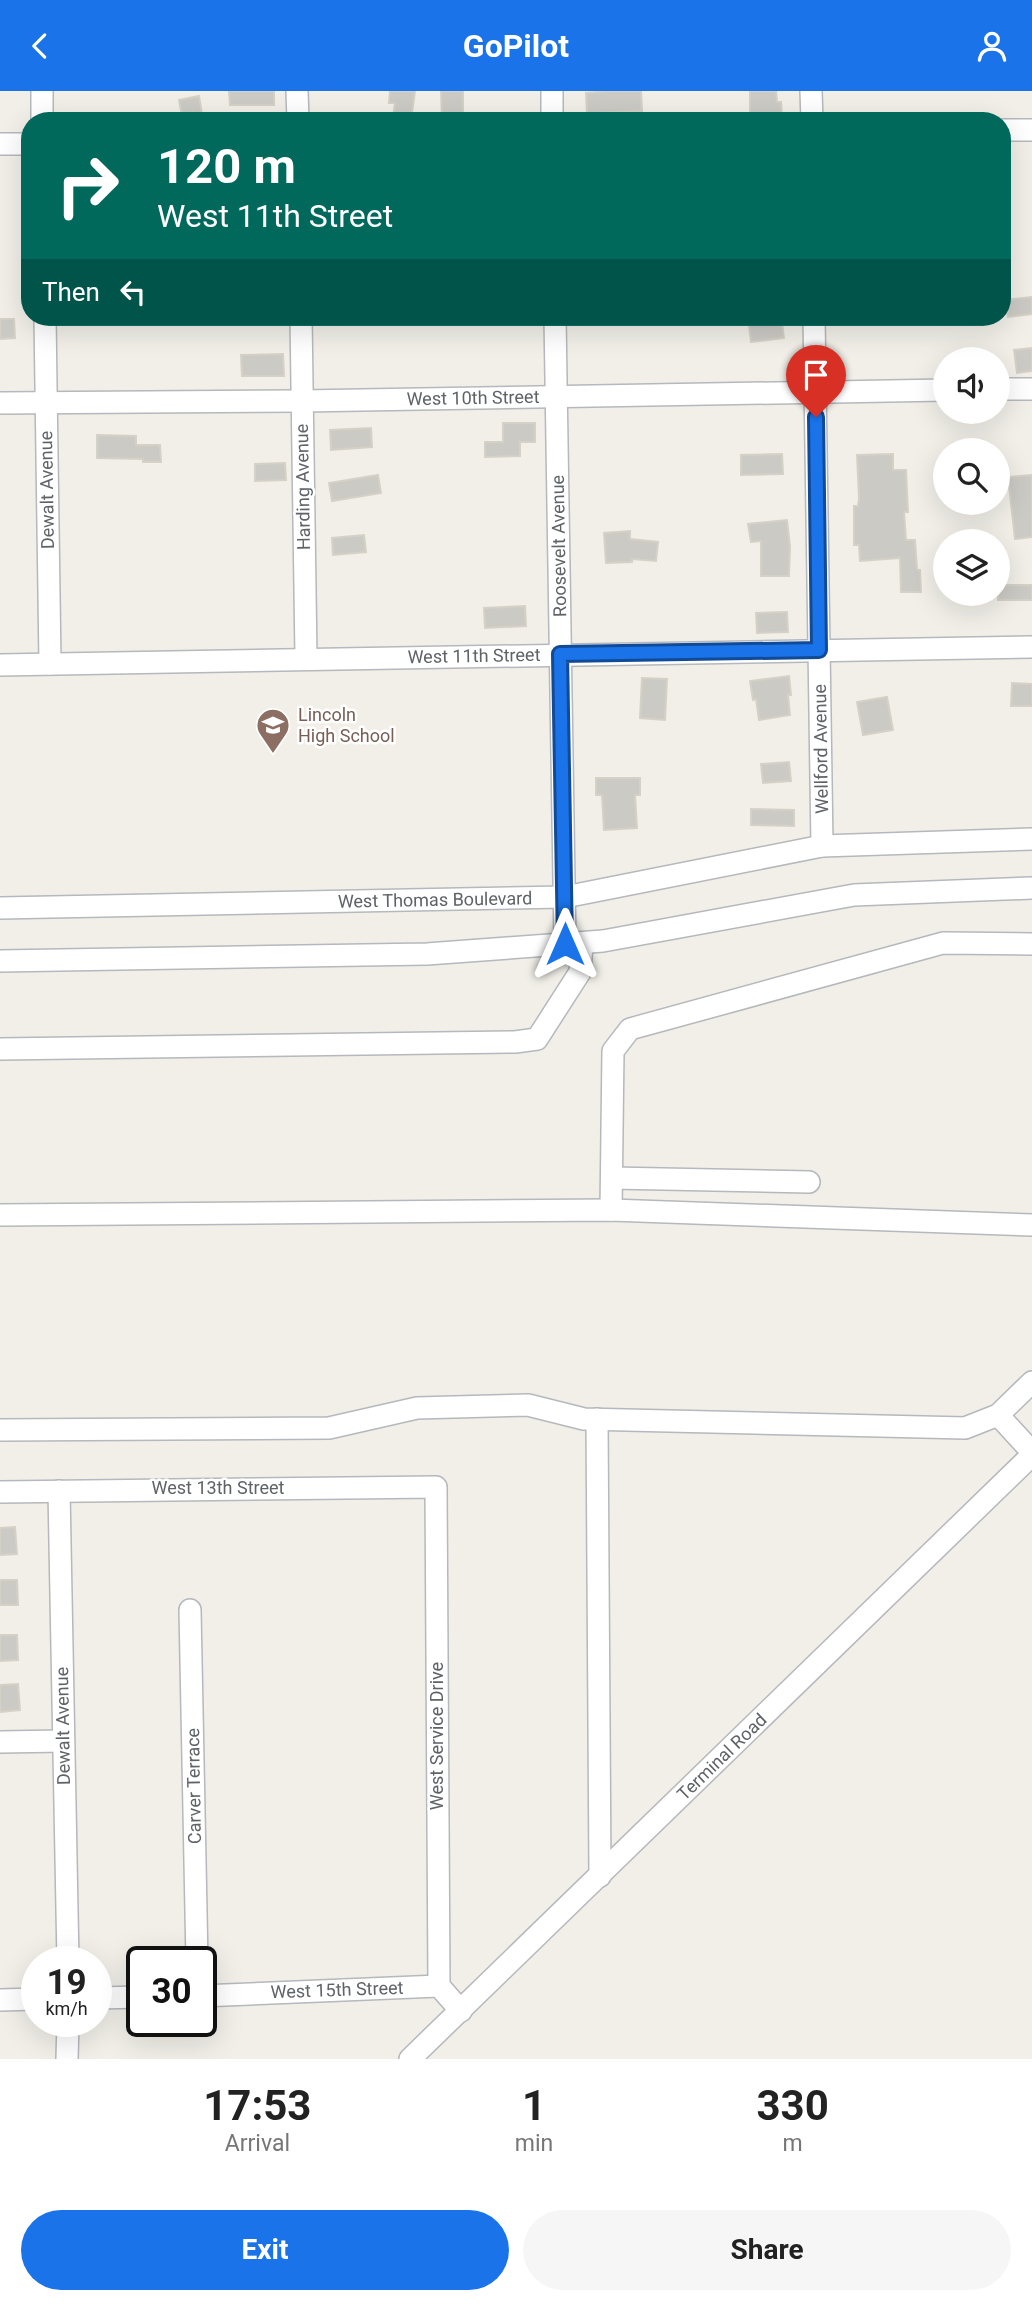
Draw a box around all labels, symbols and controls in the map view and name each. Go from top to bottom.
icon: back [21,27,59,65]
text: GoPilot [463,27,569,65]
icon: person [973,27,1011,65]
text: 120 m [157,138,296,195]
icon: right [42,140,133,231]
text: West 11th Street [157,197,393,235]
icon: left [114,273,152,311]
text: Then [42,277,100,307]
pin [786,345,846,417]
map controls [933,347,1010,606]
button: sound [933,347,1010,424]
icon: arrive [797,356,835,394]
street label: West 10th Street [406,386,540,409]
street label: Harding Avenue [291,424,314,550]
street label: Dewalt Avenue [35,431,58,549]
button: search [933,438,1010,515]
street label: Roosevelt Avenue [547,475,570,617]
button: layers [933,529,1010,606]
street label: West 11th Street [407,644,541,667]
street label: Wellford Avenue [809,684,832,814]
place label: Lincoln High School [298,704,395,746]
school or university icon: Lincoln High School [254,706,292,755]
street label: West Thomas Boulevard [338,887,532,912]
position arrow [528,907,602,981]
street label: West 13th Street [152,1477,285,1498]
street label: West Service Drive [426,1662,447,1810]
street label: Dewalt Avenue [51,1667,74,1785]
street label: Terminal Road [673,1709,771,1804]
street label: Carver Terrace [182,1728,205,1844]
speed limit sign: 30 [126,1946,217,2037]
text: 19 [46,1962,87,2003]
street label: West 15th Street [270,1977,404,2002]
text: km/h [45,1998,88,2019]
text: 17:53 [203,2081,311,2130]
text: 1 [522,2081,546,2130]
text: 330 [756,2081,829,2130]
text: Arrival [225,2130,290,2157]
text: min [515,2130,553,2157]
text: m [783,2130,803,2157]
button: Exit [21,2210,509,2290]
button: Share [523,2210,1011,2290]

